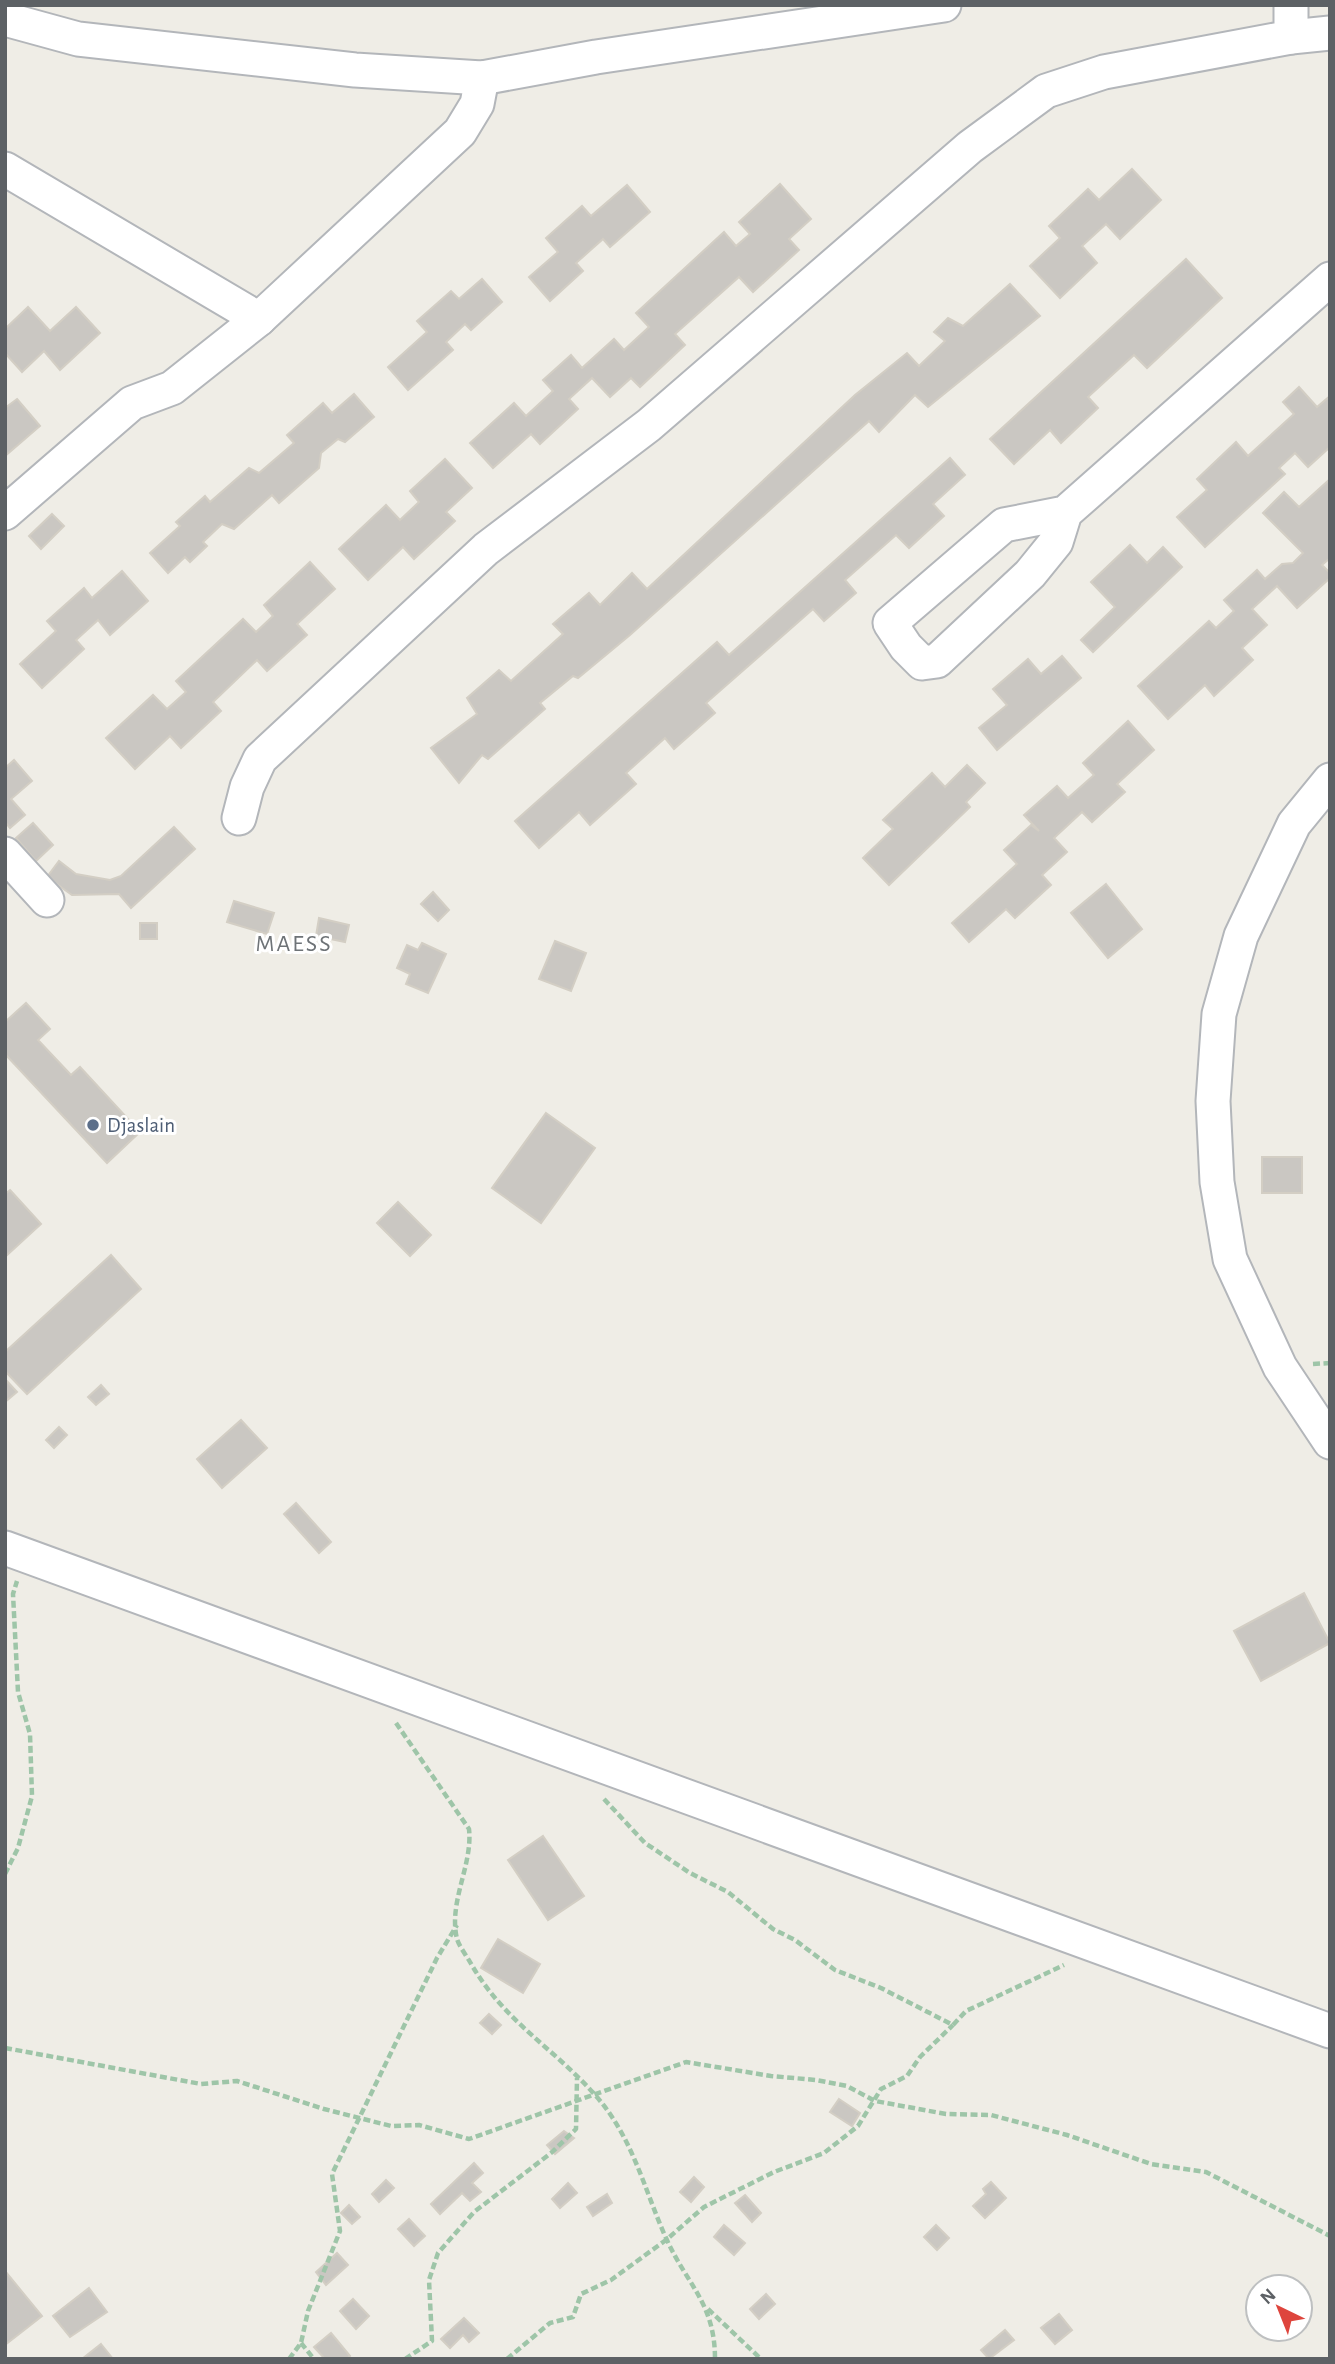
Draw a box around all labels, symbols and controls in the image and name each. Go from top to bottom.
district label: MAESS [255,932,333,956]
place label: Djaslain [107,1115,175,1136]
marker: Djaslain [85,1117,101,1133]
north arrow [1244,2273,1314,2343]
text: N [1257,2285,1280,2308]

